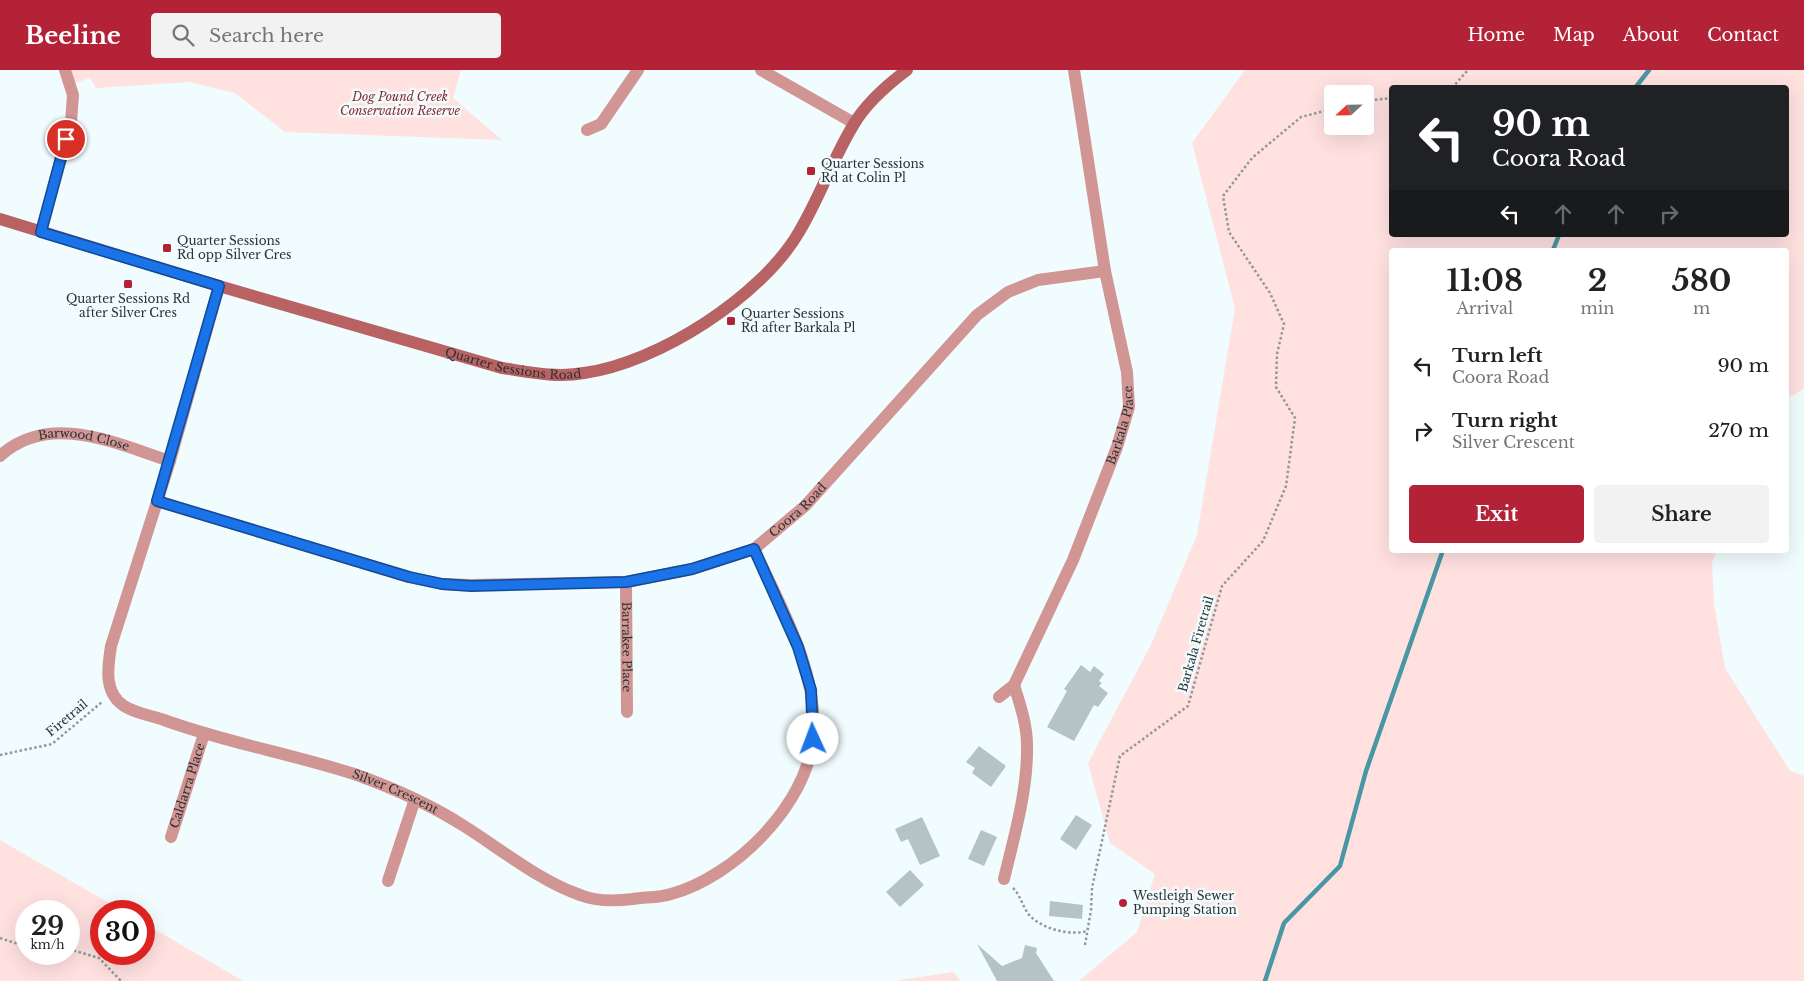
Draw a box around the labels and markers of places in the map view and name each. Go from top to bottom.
pin [45,118,87,160]
place label: Quarter Sessions Rd at Colin Pl [821,156,924,185]
marker: Quarter Sessions Rd at Colin Pl [805,165,817,177]
place label: Quarter Sessions Rd opp Silver Cres [177,233,291,262]
marker: Quarter Sessions Rd opp Silver Cres [161,242,173,254]
marker: Quarter Sessions Rd after Silver Cres [122,278,134,290]
place label: Quarter Sessions Rd after Silver Cres [66,291,190,320]
place label: Quarter Sessions Rd after Barkala Pl [741,306,855,335]
marker: Quarter Sessions Rd after Barkala Pl [725,315,737,327]
place label: Westleigh Sewer Pumping Station [1132,888,1237,917]
marker: Westleigh Sewer Pumping Station [1117,897,1129,909]

